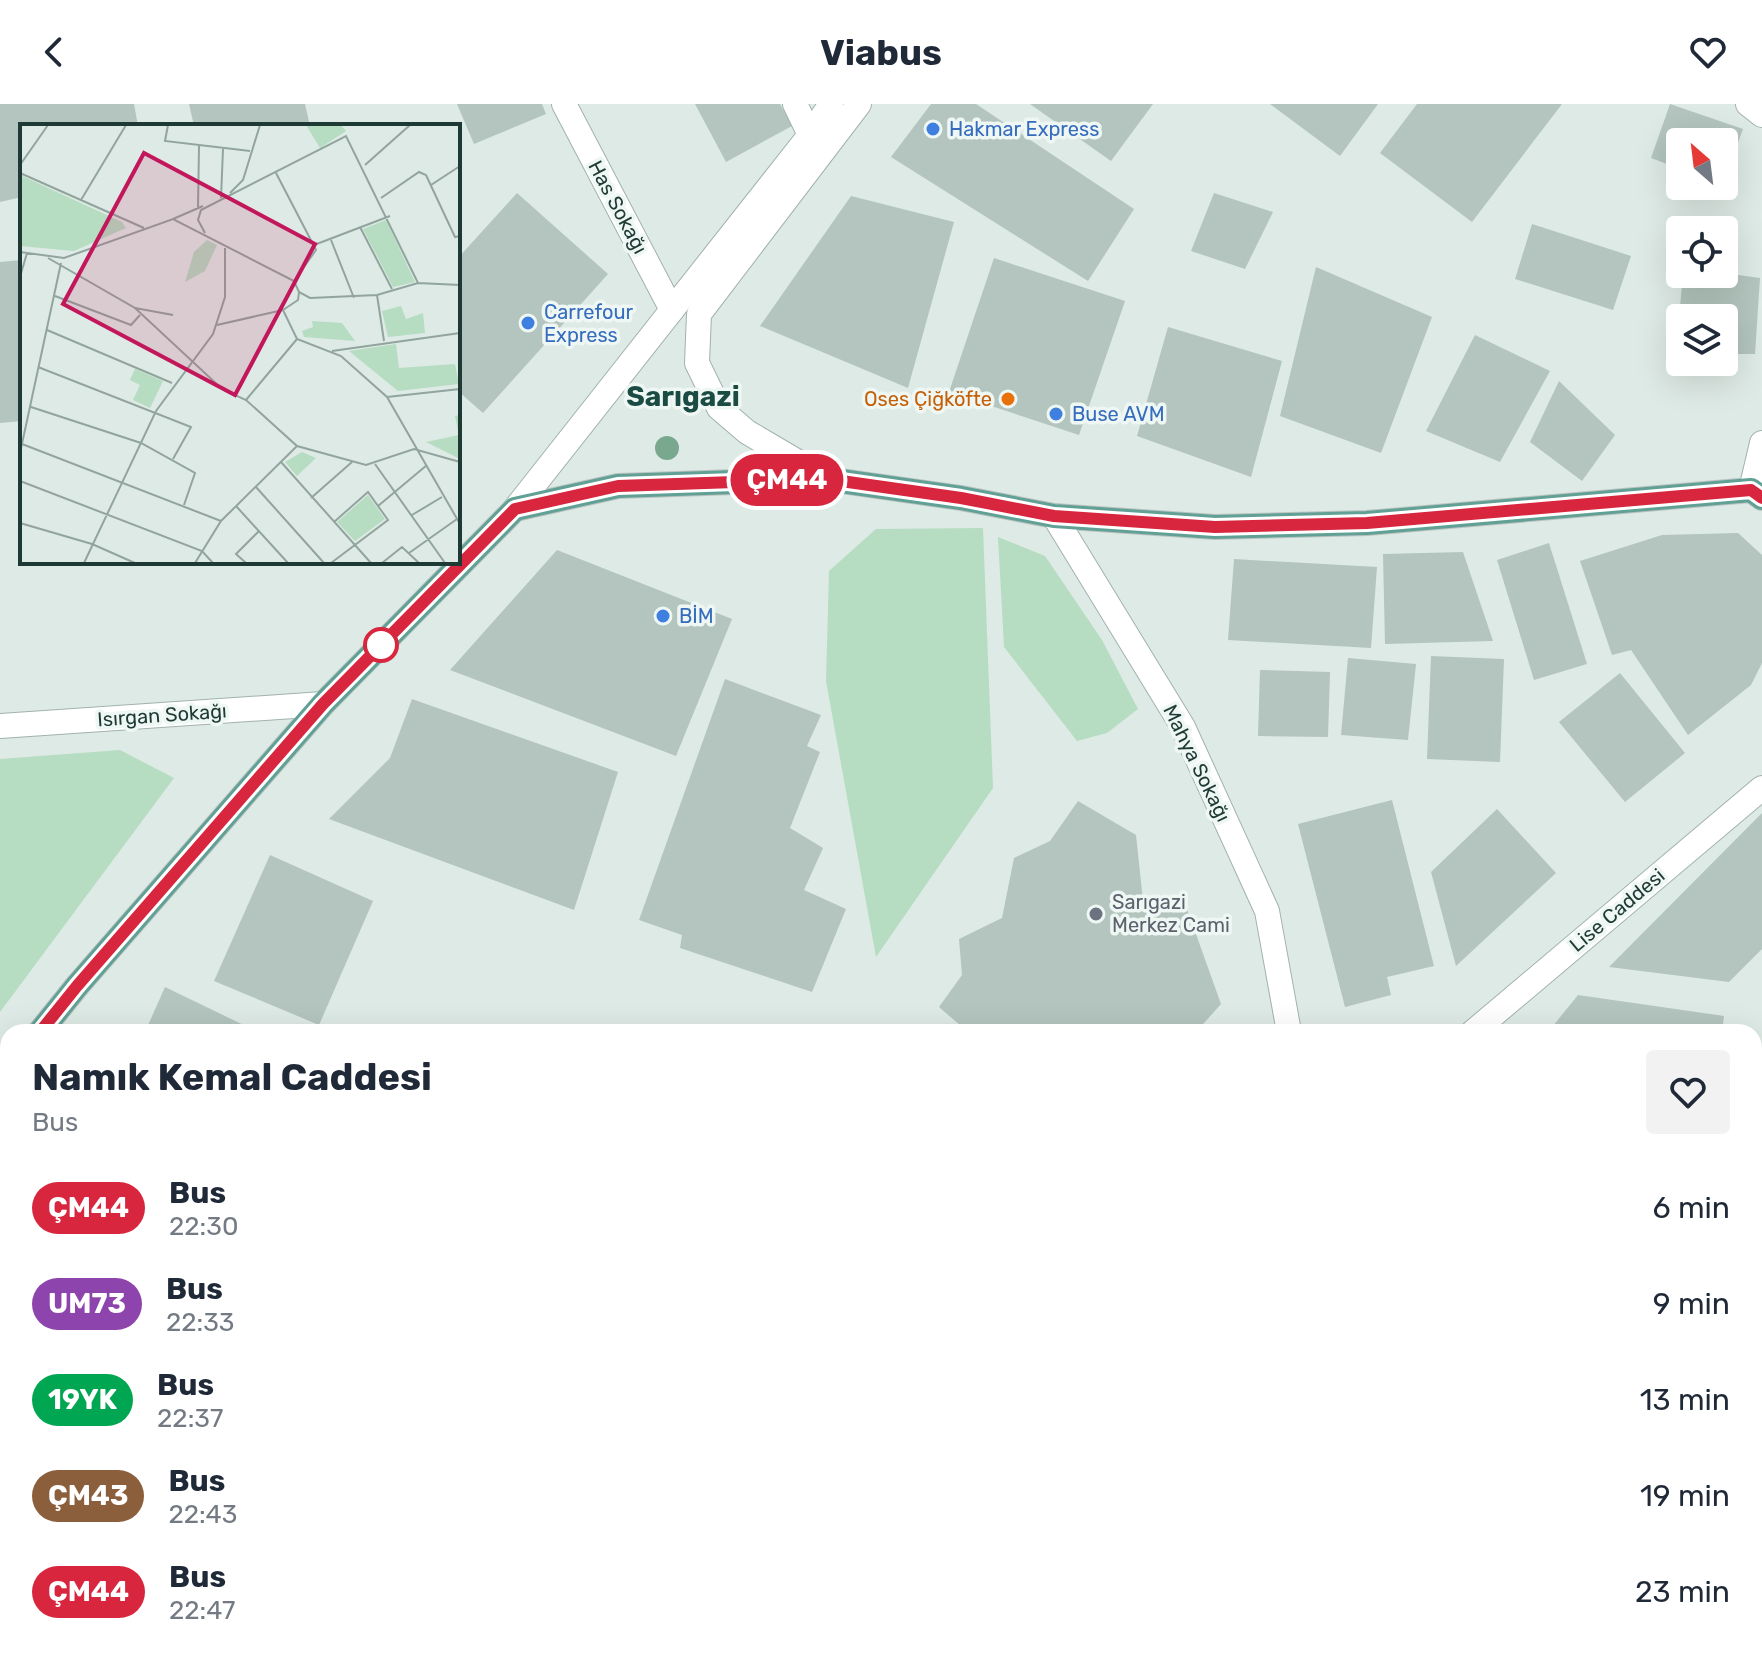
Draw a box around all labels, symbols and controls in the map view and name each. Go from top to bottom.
icon: back [32,30,76,74]
icon: heart [1686,30,1730,74]
text: Viabus [820,31,942,74]
place label: Hakmar Express [949,117,1099,141]
marker: Hakmar Express [924,120,942,138]
inset map [20,124,460,564]
north arrow [1666,128,1738,200]
map controls [1666,128,1738,376]
street label: Has Sokağı [583,156,653,258]
button: locate [1666,216,1738,288]
place label: Carrefour Express [544,300,633,347]
button: layers [1666,304,1738,376]
marker: Carrefour Express [519,314,537,332]
district label: Sarıgazi [626,380,740,413]
place label: Oses Çiğköfte [864,387,992,411]
marker: Oses Çiğköfte [999,390,1017,408]
place label: Buse AVM [1072,402,1165,426]
marker: Buse AVM [1047,405,1065,423]
line badge: ÇM44 [731,454,843,506]
text: ÇM44 [746,463,828,496]
place label: BİM [679,604,714,628]
marker: BİM [654,607,672,625]
unlabelled marker [364,628,398,662]
street label: Isırgan Sokağı [96,699,228,731]
street label: Mahya Sokağı [1158,701,1236,825]
street label: Lise Caddesi [1565,863,1669,957]
place label: Sarıgazi Merkez Cami [1112,890,1230,937]
marker: Sarıgazi Merkez Cami [1087,905,1105,923]
button: heart [1646,1050,1730,1134]
text: Namık Kemal Caddesi [32,1054,432,1100]
text: Bus [32,1107,78,1138]
text: Bus [169,1175,226,1211]
text: 6 min [1652,1190,1730,1226]
text: ÇM44 [48,1191,129,1224]
text: 22:30 [169,1211,238,1242]
text: Bus [166,1271,223,1307]
text: 9 min [1653,1286,1730,1322]
text: UM73 [48,1287,126,1320]
text: 22:33 [166,1307,234,1338]
text: Bus [157,1367,214,1403]
text: 13 min [1640,1382,1730,1418]
text: 19YK [48,1383,117,1416]
text: 22:37 [157,1403,223,1434]
text: Bus [168,1463,225,1499]
text: 19 min [1640,1478,1730,1514]
text: ÇM43 [48,1479,128,1512]
text: 22:43 [168,1499,237,1530]
text: Bus [169,1559,226,1595]
text: 23 min [1635,1574,1730,1610]
text: ÇM44 [48,1575,129,1608]
text: 22:47 [169,1595,235,1626]

